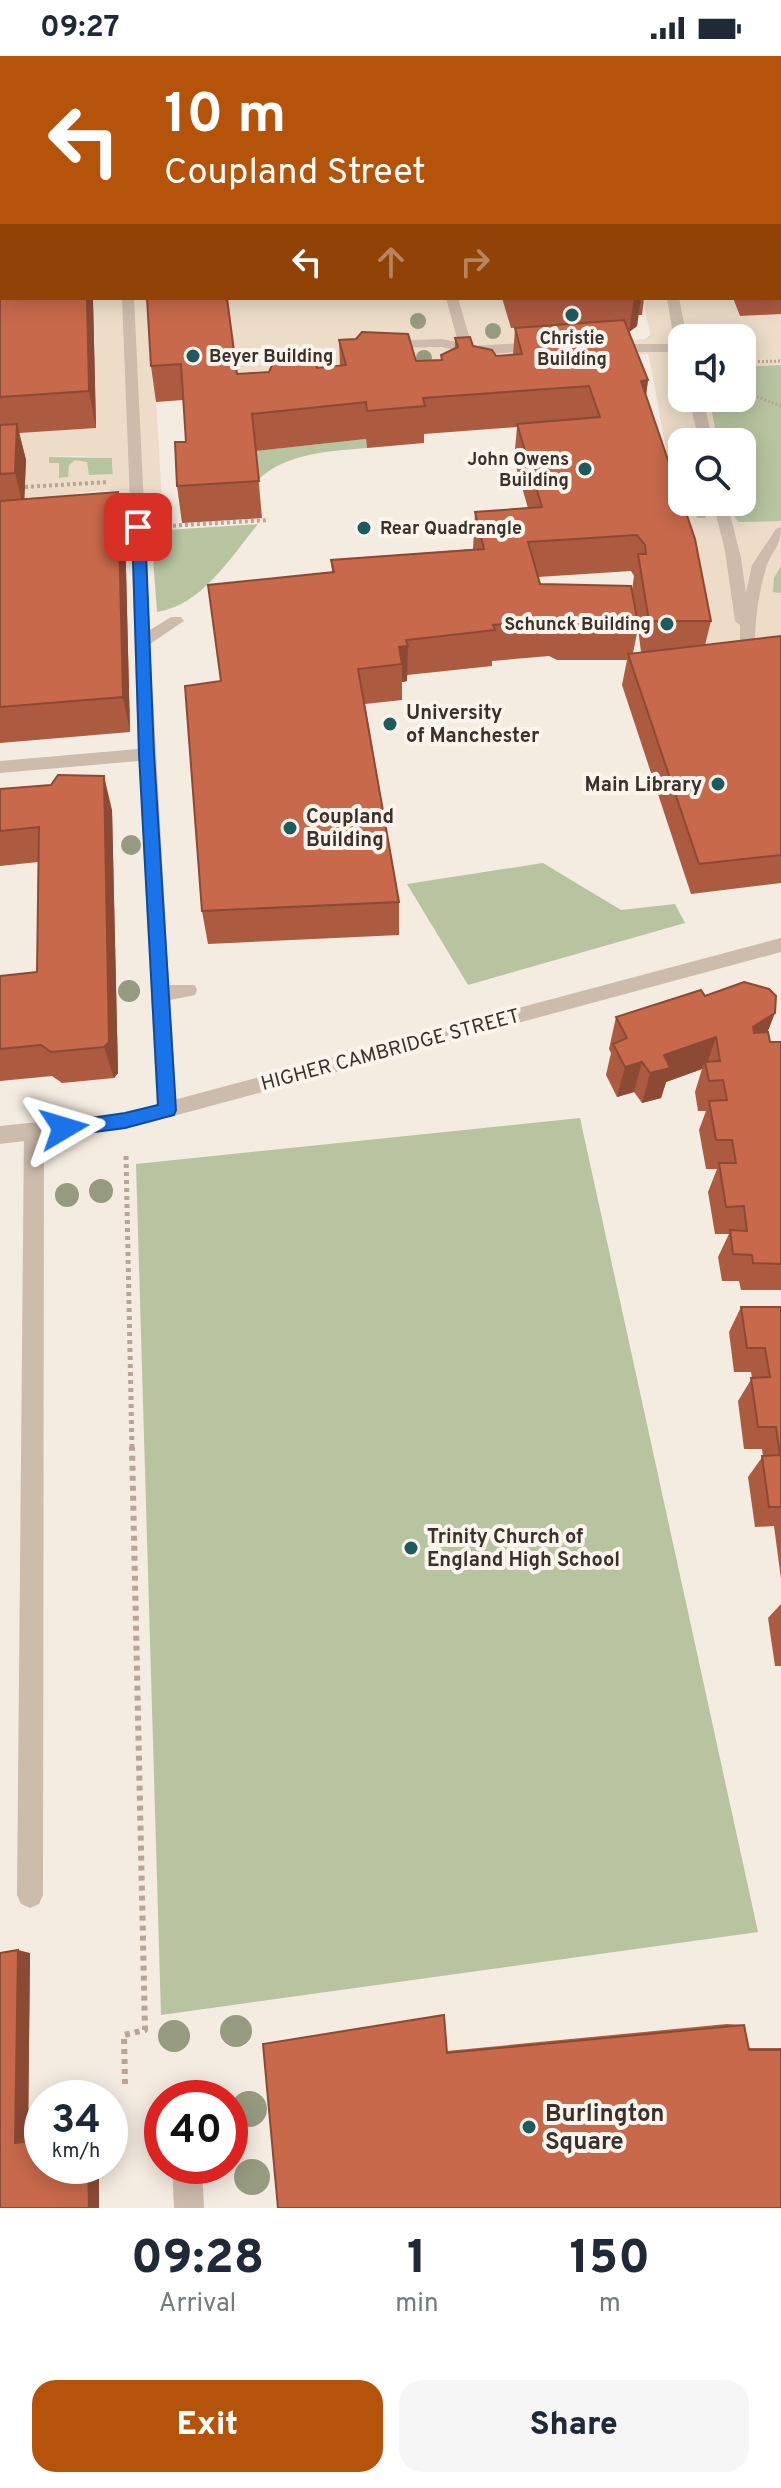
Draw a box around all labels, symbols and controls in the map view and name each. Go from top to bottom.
text: 09:27 [40,10,120,47]
text: 10 m [164,82,286,152]
icon: left [32,88,136,192]
text: Coupland Street [164,151,426,197]
icon: left [285,240,329,284]
icon: ahead [369,240,413,284]
icon: right [453,240,497,284]
marker: Christie Building [563,306,581,324]
map controls [668,324,756,516]
button: sound [668,324,756,412]
place label: Christie Building [537,328,607,372]
place label: Beyer Building [209,346,333,369]
marker: Beyer Building [184,347,202,365]
button: search [668,428,756,516]
place label: John Owens Building [467,449,569,493]
marker: John Owens Building [576,460,594,478]
pin [104,493,172,561]
icon: arrive [116,505,160,549]
place label: Rear Quadrangle [380,518,522,541]
marker: Rear Quadrangle [355,519,373,537]
place label: Schunck Building [504,614,651,637]
marker: Schunck Building [658,615,676,633]
place label: University of Manchester [406,701,540,750]
marker: University of Manchester [381,715,399,733]
place label: Main Library [585,773,702,799]
marker: Main Library [709,775,727,793]
place label: Coupland Building [306,805,394,854]
marker: Coupland Building [281,819,299,837]
street label: HIGHER CAMBRIDGE STREET [258,1004,523,1098]
position arrow [22,1086,106,1170]
place label: Trinity Church of England High School [427,1525,620,1574]
marker: Trinity Church of England High School [402,1539,420,1557]
speed limit sign: 40 [144,2080,248,2184]
text: 34 [51,2097,101,2147]
place label: Burlington Square [545,2100,665,2158]
marker: Burlington Square [520,2118,538,2136]
text: km/h [52,2139,100,2165]
text: 09:28 [131,2230,264,2290]
text: 1 [407,2230,427,2290]
text: 150 [569,2230,650,2290]
text: Arrival [159,2288,236,2321]
text: min [395,2288,439,2321]
text: m [599,2288,621,2321]
button: Exit [32,2380,383,2472]
button: Share [399,2380,749,2472]

